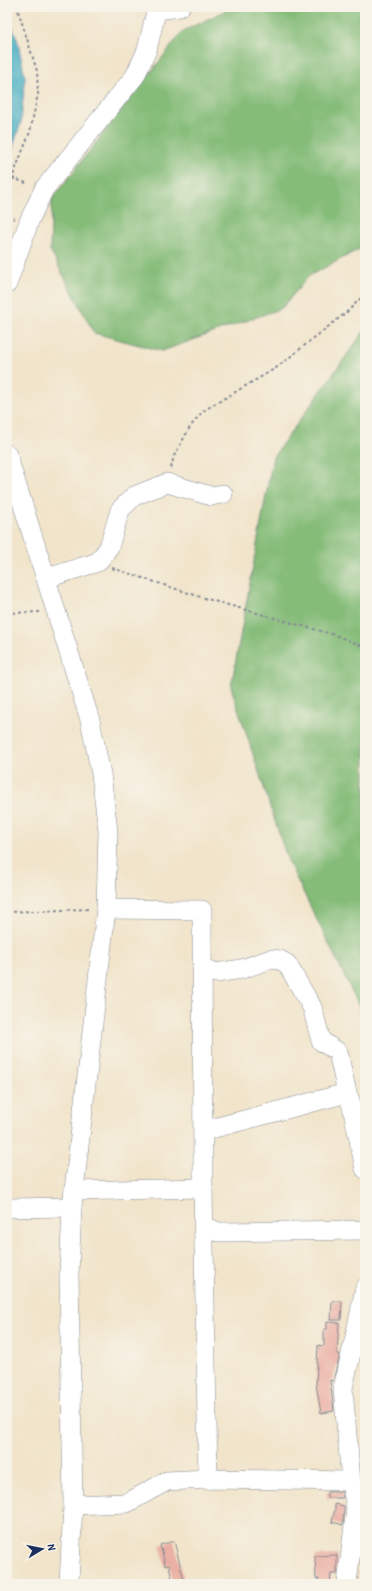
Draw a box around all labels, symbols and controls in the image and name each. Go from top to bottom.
north arrow [22,1529,62,1569]
text: N [44,1543,59,1552]

